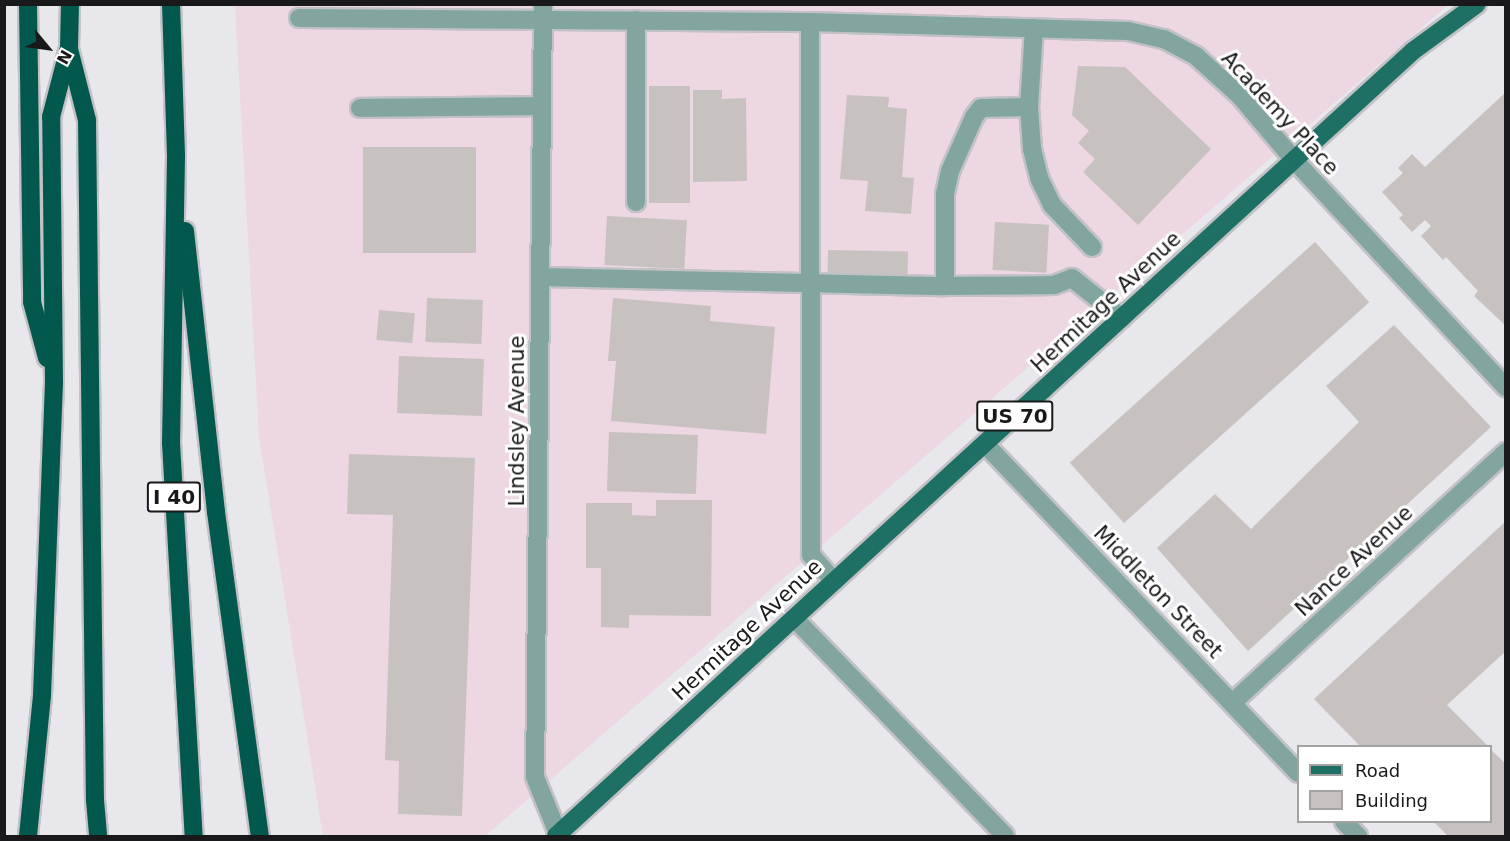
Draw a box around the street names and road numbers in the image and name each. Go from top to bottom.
street label: Academy Place [1216,46,1344,180]
street label: Hermitage Avenue [1026,226,1186,378]
street label: Lindsley Avenue [504,336,530,506]
road number: US 70 [976,399,1054,433]
road number: I 40 [146,480,202,514]
street label: Nance Avenue [1290,500,1418,622]
street label: Middleton Street [1088,521,1228,663]
street label: Hermitage Avenue [667,554,827,706]

